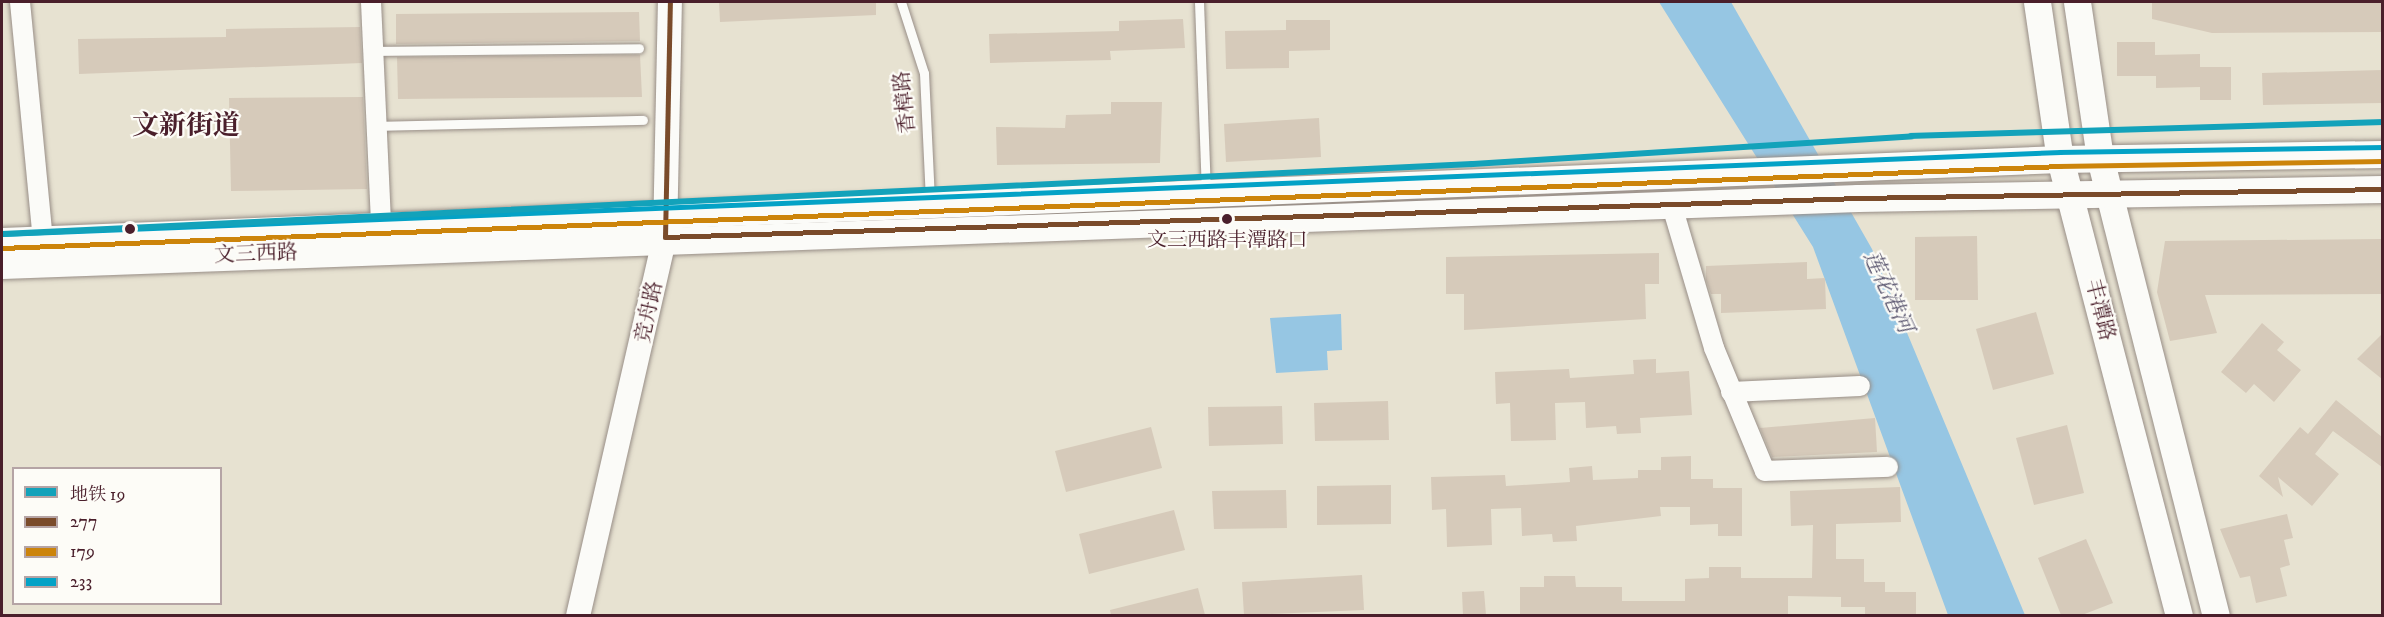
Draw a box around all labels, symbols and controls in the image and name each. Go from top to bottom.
street label: 香樟路 [889,69,921,135]
district label: 文新街道 [132,111,240,143]
marker: 文三西路丰潭路口 [1221,213,1233,225]
unlabelled marker [124,223,136,235]
place label: 文三西路丰潭路口 [1147,228,1307,252]
street label: 文三西路 [214,240,298,268]
water label: 莲花港河 [1857,247,1919,337]
street label: 丰潭路 [2080,276,2120,344]
street label: 竞舟路 [630,279,668,345]
legend [12,467,222,605]
text: 地铁 19 [70,484,125,506]
text: 277 [70,511,97,533]
text: 179 [70,541,95,563]
text: 233 [70,571,92,593]

